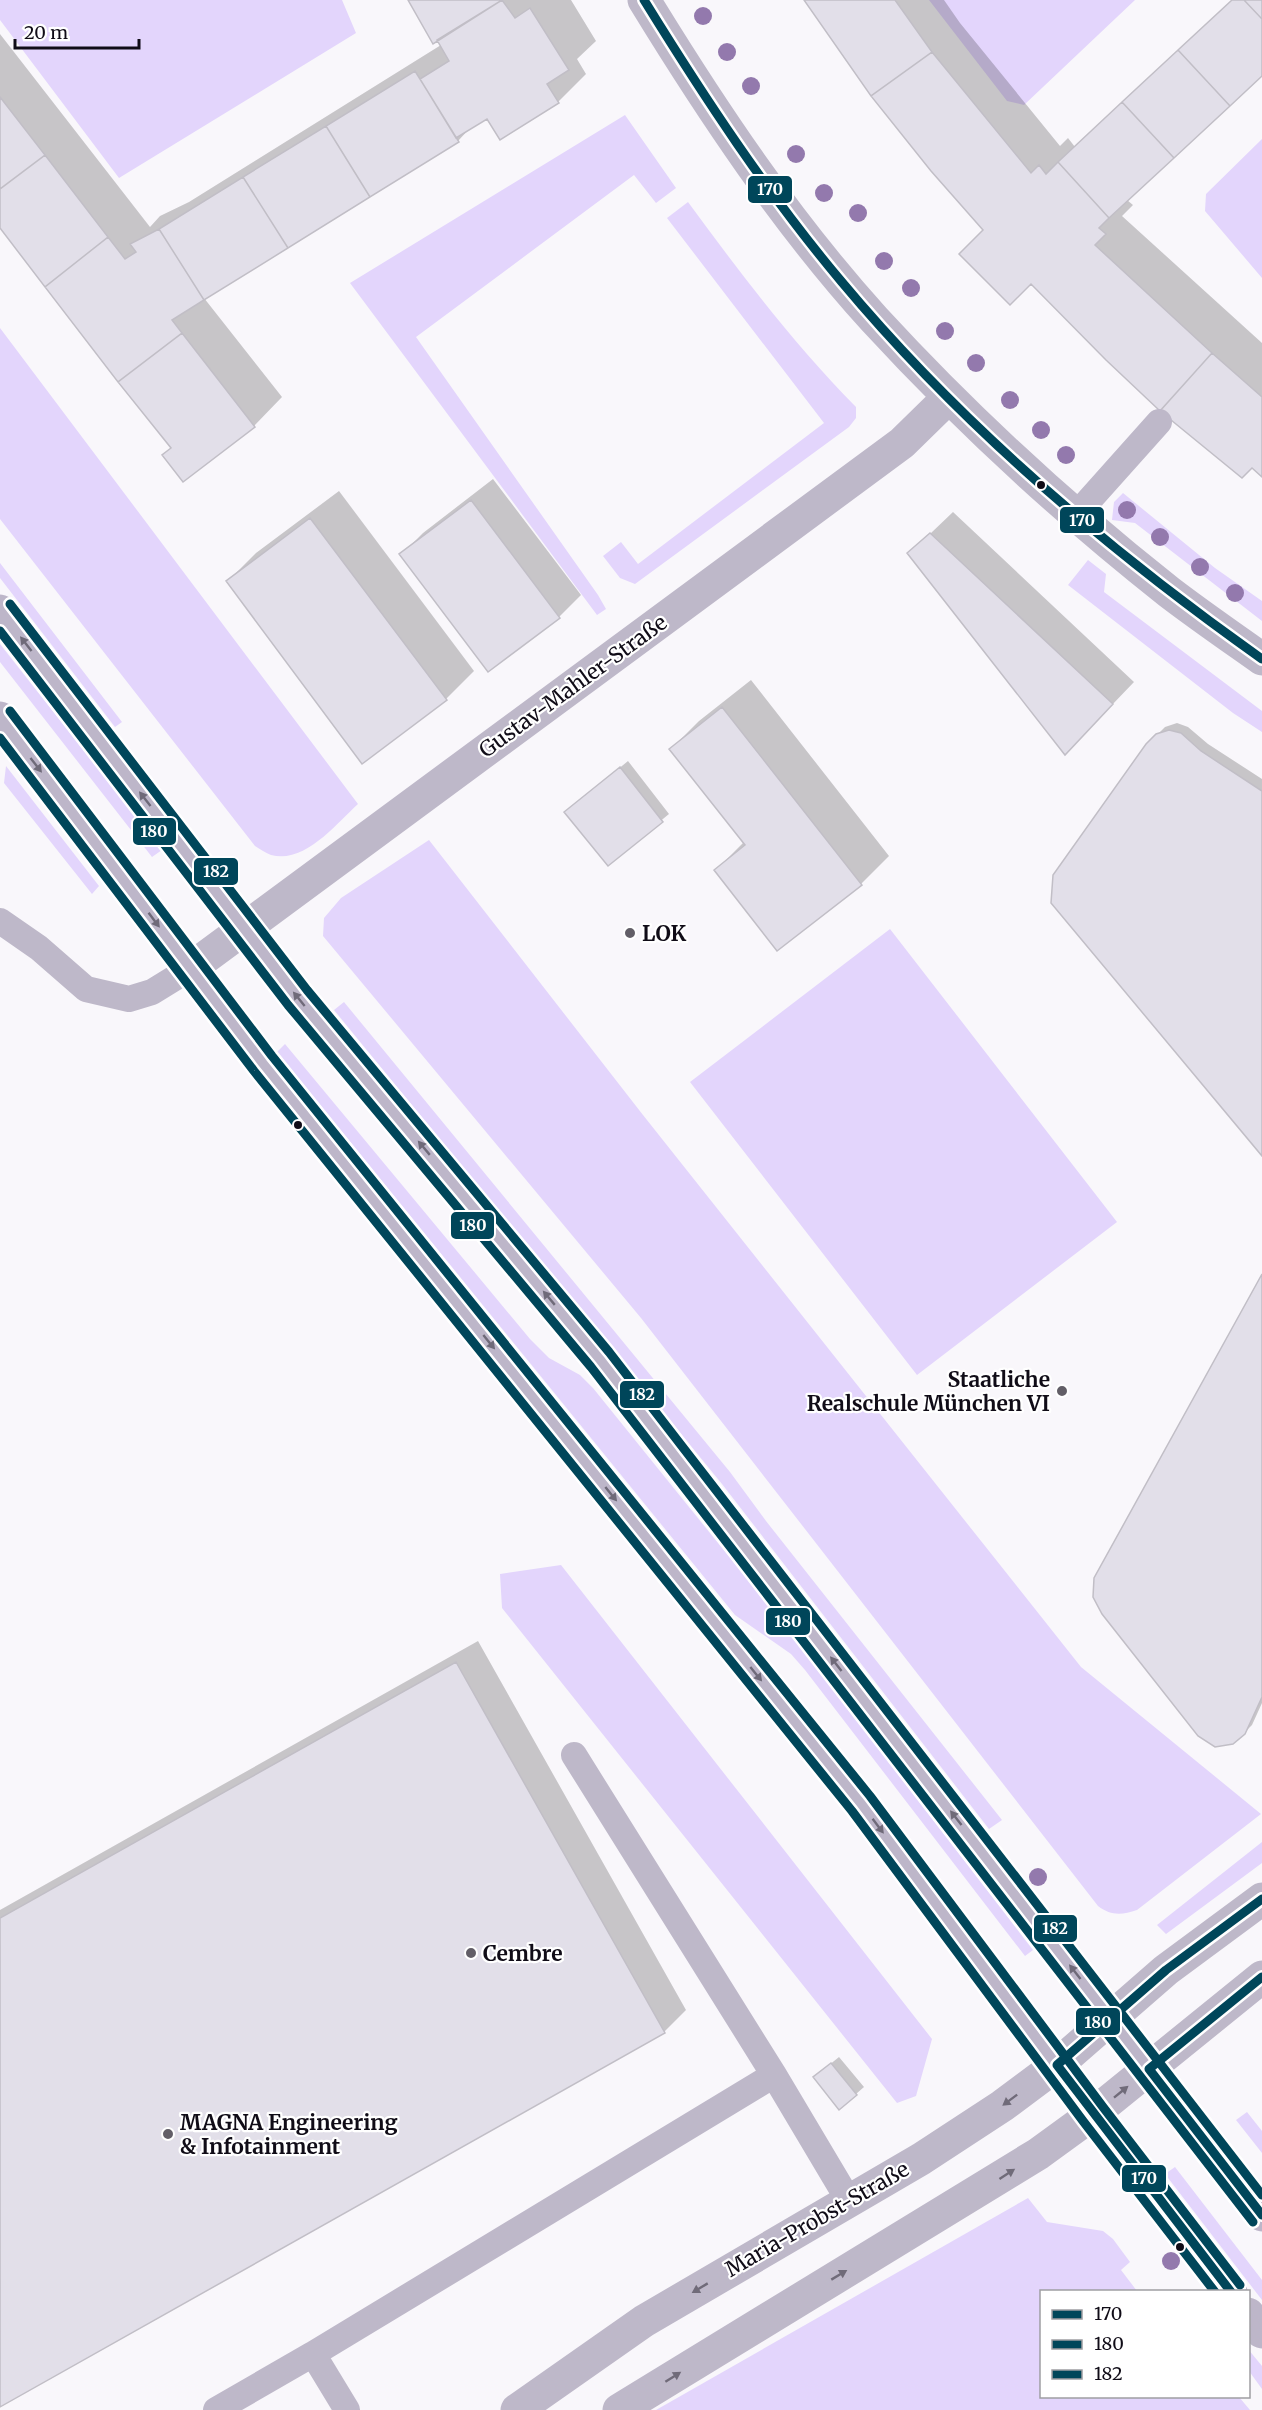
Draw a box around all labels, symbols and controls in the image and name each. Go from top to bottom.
scale bar [15,12,140,50]
text: 20 m [24,21,68,44]
line badge: 170 [747,175,793,204]
text: 170 [757,179,783,199]
unlabelled marker [1035,479,1047,491]
line badge: 170 [1059,506,1105,534]
text: 170 [1069,510,1095,530]
street label: Gustav-Mahler-Straße [474,609,672,763]
one-way arrow [20,637,32,652]
one-way arrow [29,757,41,772]
one-way arrow [140,791,152,806]
line badge: 180 [132,817,177,846]
text: 180 [140,821,168,841]
line badge: 182 [193,857,239,886]
text: 182 [203,861,229,881]
one-way arrow [148,912,160,927]
place label: LOK [642,920,687,947]
marker: LOK [623,926,637,940]
one-way arrow [292,991,305,1007]
unlabelled marker [292,1119,304,1131]
one-way arrow [418,1141,430,1156]
line badge: 180 [450,1211,495,1240]
text: 180 [459,1215,487,1235]
one-way arrow [543,1291,556,1306]
one-way arrow [482,1334,495,1350]
place label: Staatliche Realschule München VI [807,1366,1050,1417]
line badge: 182 [619,1380,665,1409]
text: 182 [629,1384,655,1404]
marker: Staatliche Realschule München VI [1055,1384,1069,1398]
one-way arrow [604,1486,617,1501]
line badge: 180 [765,1607,811,1636]
text: 180 [774,1611,802,1631]
one-way arrow [830,1656,843,1672]
one-way arrow [750,1666,763,1682]
one-way arrow [950,1811,962,1826]
one-way arrow [871,1819,883,1834]
line badge: 182 [1033,1914,1078,1943]
text: 182 [1042,1918,1068,1938]
place label: Cembre [483,1940,563,1967]
marker: Cembre [464,1946,478,1960]
one-way arrow [1070,1965,1082,1980]
line badge: 180 [1075,2007,1121,2036]
text: 180 [1084,2012,1112,2032]
one-way arrow [1113,2085,1129,2098]
one-way arrow [1003,2093,1018,2105]
place label: MAGNA Engineering & Infotainment [180,2109,398,2160]
marker: MAGNA Engineering & Infotainment [161,2127,175,2141]
street label: Maria-Probst-Straße [720,2155,914,2283]
line badge: 170 [1121,2164,1167,2193]
text: 170 [1131,2168,1157,2188]
one-way arrow [998,2169,1015,2180]
unlabelled marker [1174,2241,1186,2253]
one-way arrow [831,2269,847,2280]
one-way arrow [692,2282,708,2293]
legend [1040,2290,1250,2398]
text: 170 [1094,2302,1123,2325]
text: 180 [1094,2332,1124,2355]
text: 182 [1094,2362,1123,2385]
one-way arrow [665,2371,681,2382]

